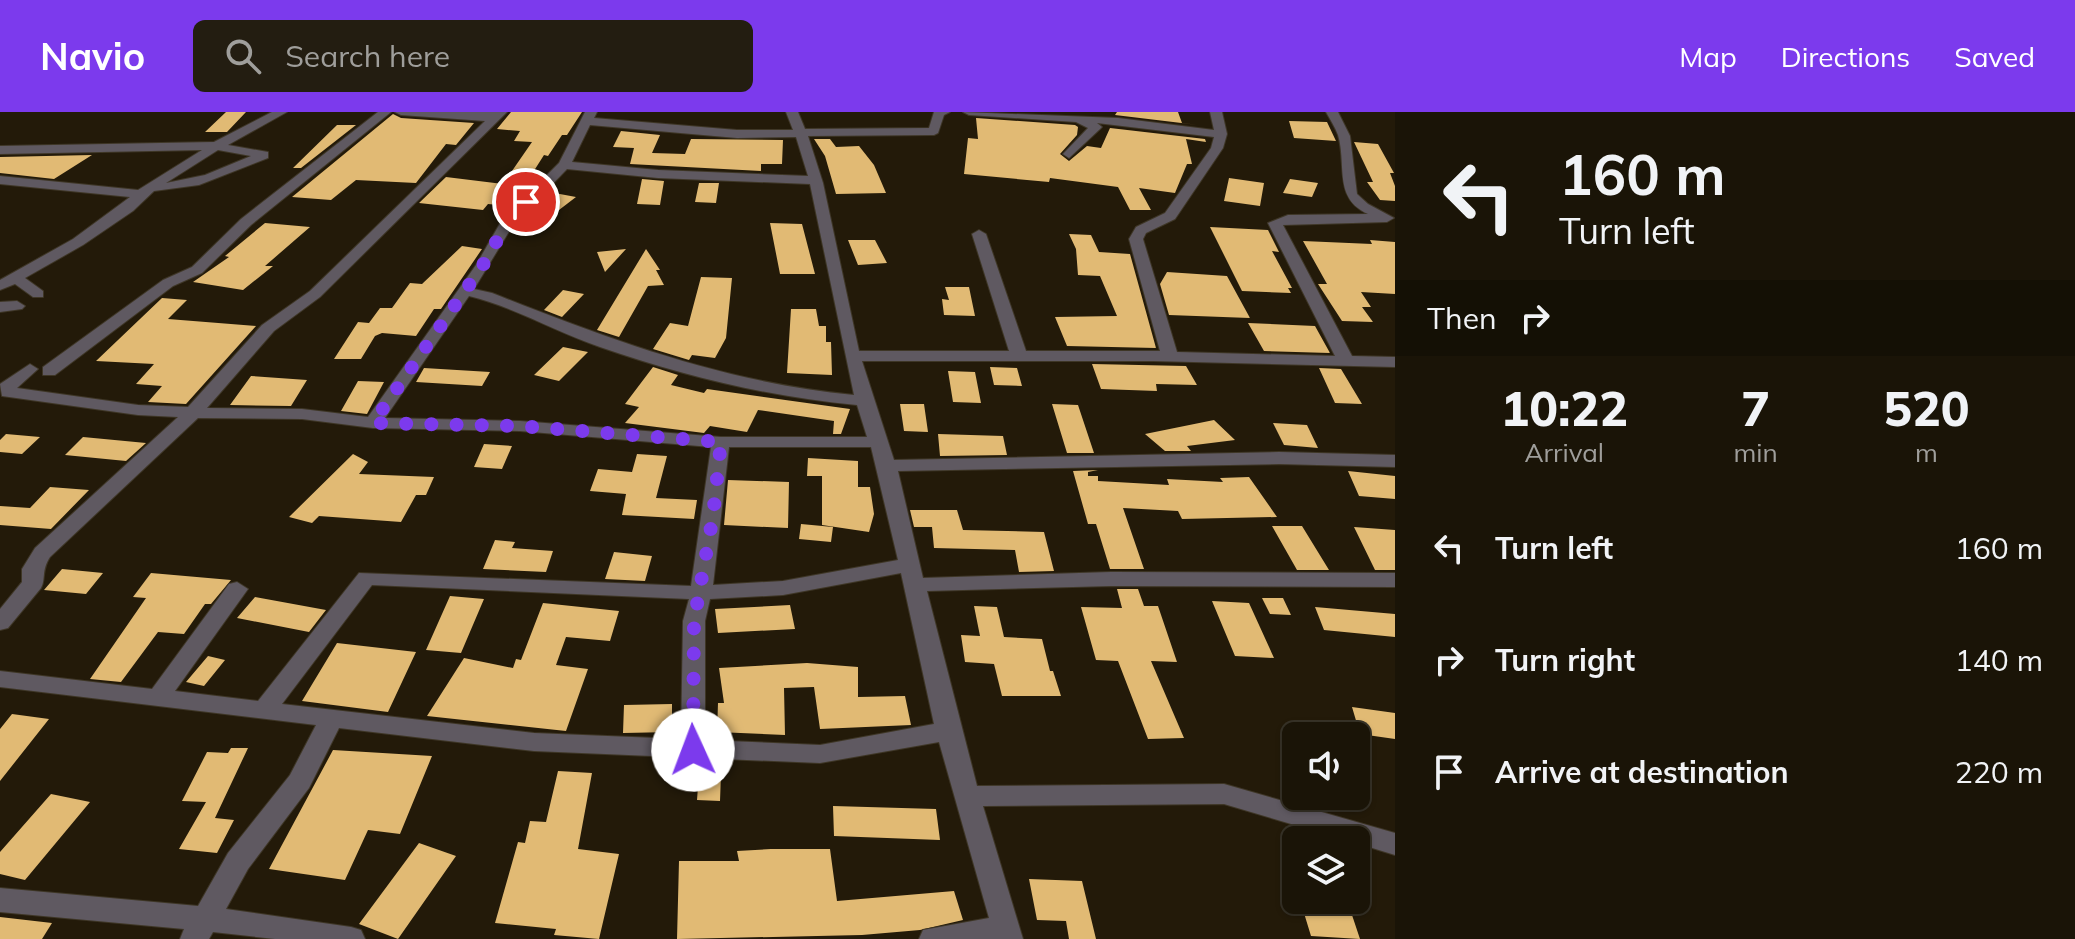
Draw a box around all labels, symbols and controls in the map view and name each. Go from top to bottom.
search box [193,20,753,92]
text: Navio [40,32,145,80]
icon: search [221,34,265,78]
text: Search here [285,37,450,75]
text: Map [1679,39,1737,74]
text: Directions [1781,39,1910,74]
text: Saved [1954,39,2035,74]
text: 160 m [1559,139,1726,209]
icon: left [1427,144,1531,248]
pin [492,168,560,236]
icon: arrive [504,180,548,224]
text: Turn left [1559,208,1695,253]
icon: right [1513,296,1557,340]
text: Then [1427,299,1497,337]
text: 10:22 [1500,378,1628,438]
text: 7 [1741,378,1770,438]
text: 520 [1883,378,1970,438]
text: Arrival [1524,436,1604,469]
text: min [1734,436,1778,469]
text: m [1915,436,1938,469]
icon: left [1427,526,1471,570]
text: Turn left [1495,529,1613,567]
text: 160 m [1955,529,2043,567]
icon: right [1427,638,1471,682]
text: Turn right [1495,641,1635,679]
text: 140 m [1955,641,2043,679]
position arrow [651,708,735,792]
map controls [1282,722,1370,914]
button: sound [1282,722,1370,810]
icon: arrive [1427,750,1471,794]
text: Arrive at destination [1495,753,1789,791]
text: 220 m [1955,753,2043,791]
button: layers [1282,826,1370,914]

